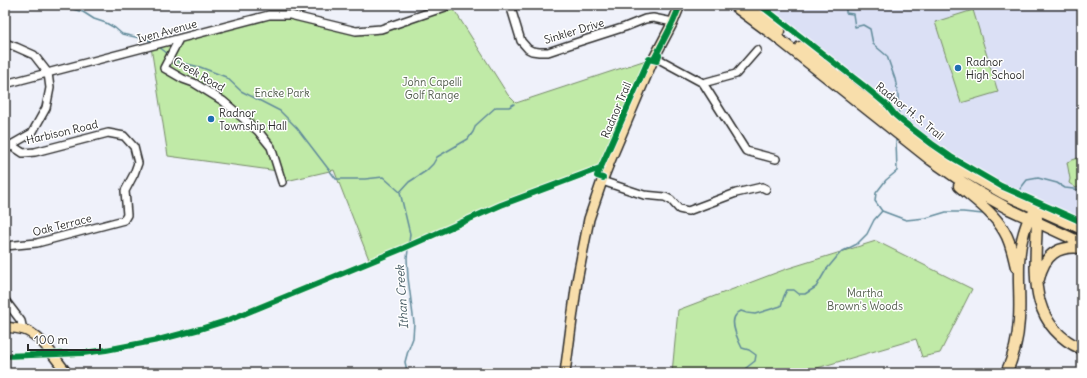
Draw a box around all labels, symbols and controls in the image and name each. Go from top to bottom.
street label: Sinkler Drive [542,15,606,47]
street label: Iven Avenue [135,16,199,46]
street label: Creek Road [171,54,228,95]
place label: Radnor High School [966,55,1024,82]
marker: Radnor High School [953,63,963,73]
park label: John Capelli Golf Range [402,75,462,102]
street label: Radnor H. S. Trail [873,79,947,143]
street label: Radnor Trail [598,80,634,140]
park label: Encke Park [254,86,310,100]
place label: Radnor Township Hall [219,106,287,133]
marker: Radnor Township Hall [206,114,216,124]
street label: Harbison Road [25,117,100,147]
street label: Oak Terrace [31,211,93,239]
water label: Ithan Creek [392,264,411,329]
park label: Martha Brown's Woods [827,286,903,313]
scale bar [28,326,100,352]
text: 100 m [34,332,68,347]

